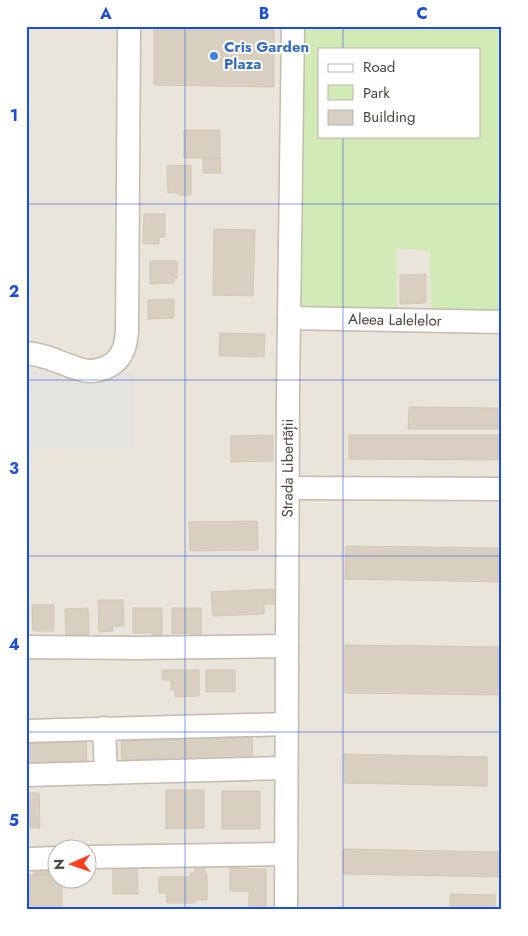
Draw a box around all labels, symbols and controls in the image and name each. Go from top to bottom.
text: A [99,2,112,25]
text: B [259,2,269,25]
text: C [416,2,428,25]
place label: Cris Garden Plaza [224,36,309,75]
legend [318,48,480,138]
marker: Cris Garden Plaza [208,50,220,62]
text: Road [363,56,395,78]
text: Park [363,82,390,104]
text: 1 [10,104,18,127]
text: Building [363,106,415,128]
text: 2 [9,280,19,303]
street label: Aleea Lalelelor [348,308,443,332]
street label: Strada Libertății [277,418,299,518]
text: 3 [9,457,19,480]
text: 4 [8,633,20,656]
text: 5 [9,809,19,832]
north arrow [48,838,98,888]
text: N [49,859,69,870]

